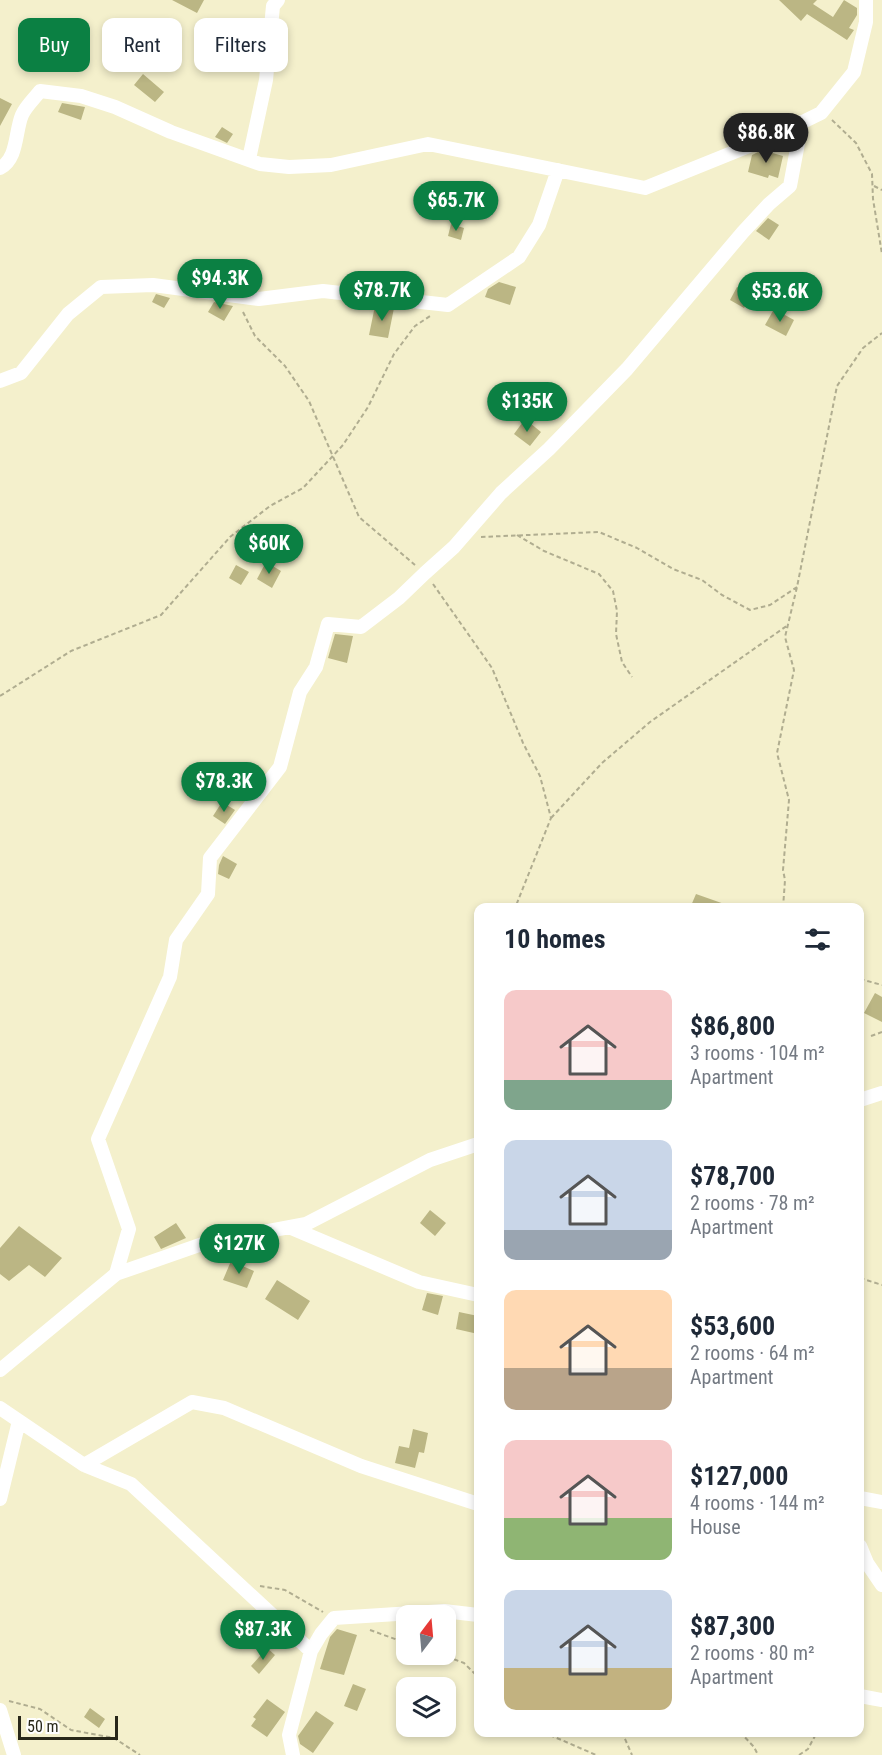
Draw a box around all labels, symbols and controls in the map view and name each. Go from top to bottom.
chip: Buy [18,18,90,72]
chip: Rent [102,18,182,72]
chip: Filters [194,18,288,72]
pin: $86.8K [717,113,815,164]
text: $86.8K [737,120,795,144]
pin: $65.7K [407,181,505,232]
text: $65.7K [427,188,485,212]
pin: $94.3K [171,259,269,310]
text: $94.3K [191,266,249,290]
pin: $78.7K [333,271,431,322]
pin: $53.6K [731,272,829,323]
text: $78.7K [353,278,411,302]
text: $53.6K [751,279,809,303]
pin: $135K [485,382,569,433]
text: $135K [501,389,553,413]
pin: $60K [233,524,305,575]
text: $60K [248,531,290,555]
pin: $78.3K [175,762,273,813]
text: $78.3K [195,769,253,793]
icon: filters [801,923,834,956]
text: 10 homes [504,924,606,954]
text: $86,800 [690,1011,775,1041]
icon: home [552,1014,624,1086]
text: 3 rooms · 104 m² [690,1041,825,1065]
text: Apartment [690,1065,774,1089]
text: $78,700 [690,1161,775,1191]
icon: home [552,1164,624,1236]
text: 2 rooms · 78 m² [690,1191,815,1215]
text: Apartment [690,1215,774,1239]
pin: $127K [197,1224,281,1275]
text: $127K [213,1231,265,1255]
text: $53,600 [690,1311,775,1341]
icon: home [552,1314,624,1386]
text: 2 rooms · 64 m² [690,1341,815,1365]
text: Apartment [690,1365,774,1389]
text: $127,000 [690,1461,788,1491]
icon: home [552,1464,624,1536]
text: 4 rooms · 144 m² [690,1491,825,1515]
text: House [690,1515,741,1539]
north arrow [396,1605,456,1665]
map controls [396,1605,456,1737]
pin: $87.3K [214,1610,312,1661]
text: $87,300 [690,1611,775,1641]
icon: home [552,1614,624,1686]
text: $87.3K [234,1617,292,1641]
text: 2 rooms · 80 m² [690,1641,815,1665]
text: Apartment [690,1665,774,1689]
button: layers [396,1677,456,1737]
scale bar [18,1713,118,1740]
text: 50 m [27,1717,59,1736]

